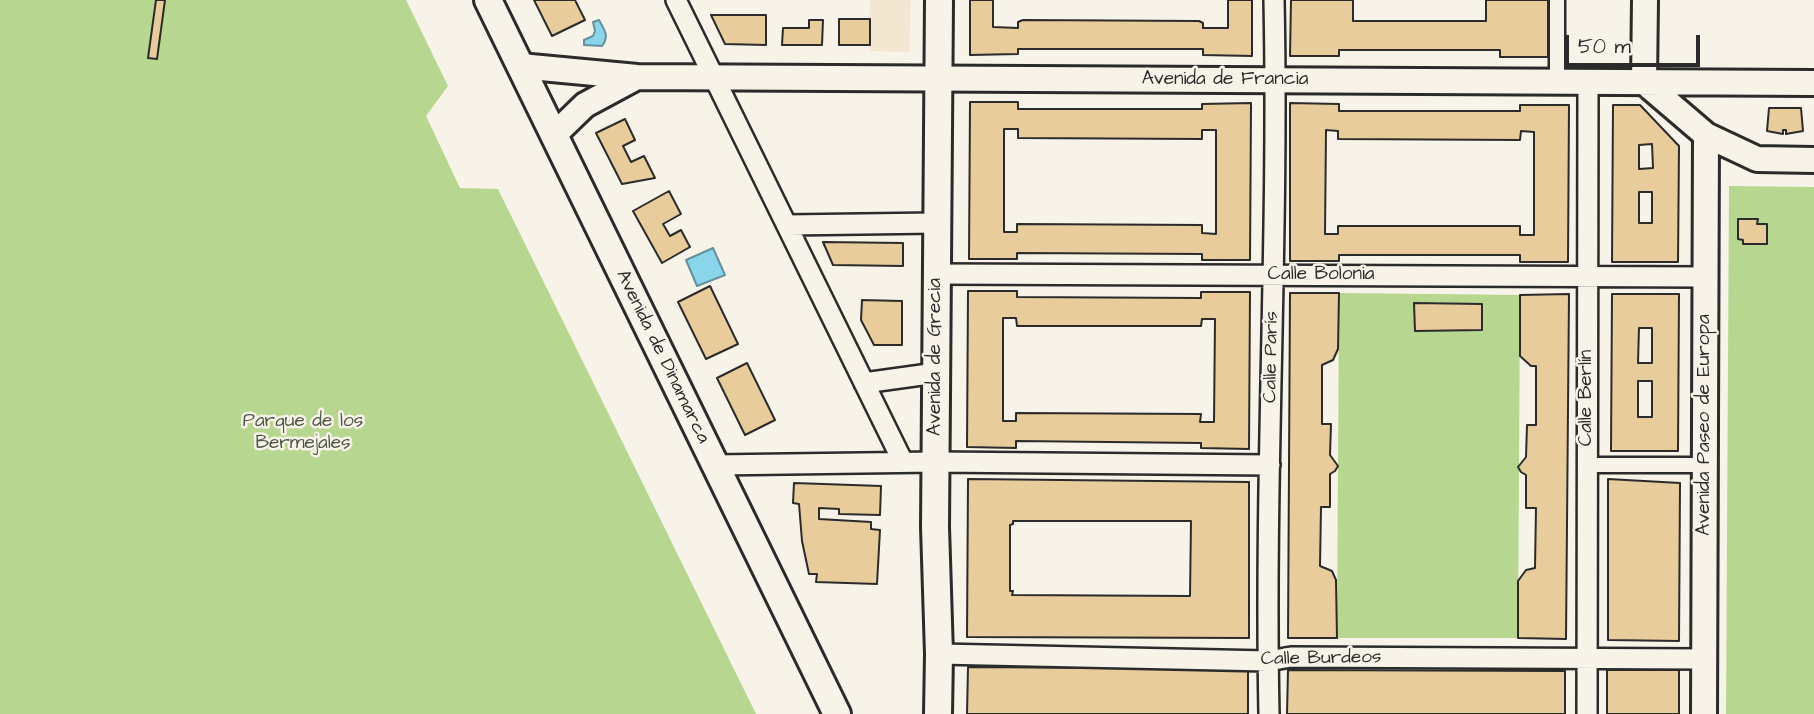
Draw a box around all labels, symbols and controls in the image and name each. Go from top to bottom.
scale bar [1569,21,1704,65]
text: 50 m [1578,32,1631,61]
street label: Avenida de Francia [1142,69,1308,91]
street label: Calle Bolonia [1268,264,1374,286]
street label: Avenida de Dinamarca [610,266,714,448]
street label: Avenida de Grecia [925,278,947,436]
street label: Calle París [1260,311,1284,403]
street label: Avenida Paseo de Europa [1694,314,1716,536]
street label: Calle Berlín [1576,350,1598,446]
park label: Parque de los Bermejales [243,411,363,455]
street label: Calle Burdeos [1260,647,1382,671]

